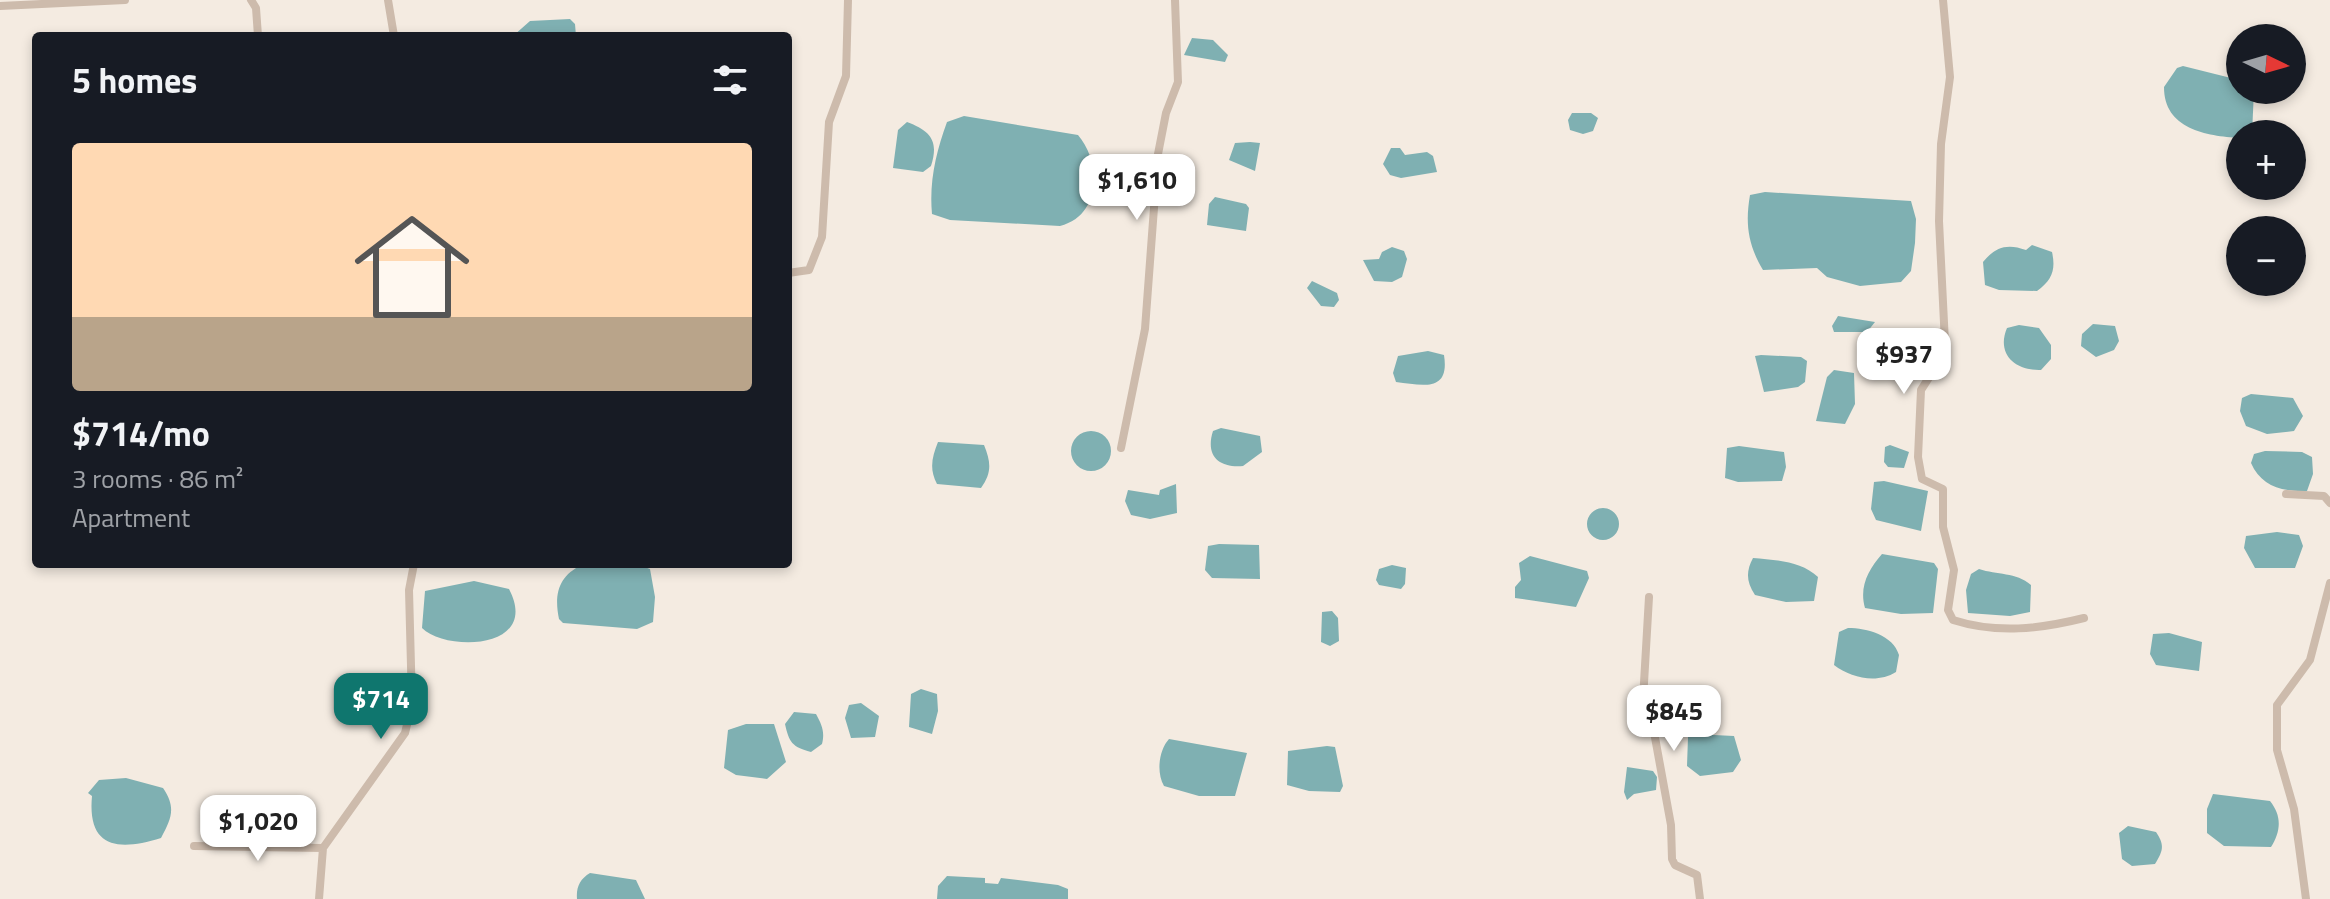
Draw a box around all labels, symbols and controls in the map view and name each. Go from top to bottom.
north arrow [2226,24,2306,104]
map controls [2226,24,2306,296]
text: 5 homes [72,54,197,106]
icon: filters [708,58,752,102]
button: + [2226,120,2306,200]
pin: $1,610 [1072,154,1202,222]
text: $1,610 [1097,160,1177,199]
icon: home [340,195,484,339]
button: − [2226,216,2306,296]
pin: $937 [1857,328,1951,396]
text: $937 [1875,334,1933,373]
text: $714/mo [72,407,210,459]
text: 3 rooms · 86 m² [72,459,243,498]
text: Apartment [72,498,190,537]
pin: $714 [334,673,428,741]
text: $714 [352,679,410,718]
pin: $845 [1627,685,1721,753]
text: $845 [1645,691,1703,730]
pin: $1,020 [193,795,323,863]
text: $1,020 [218,801,298,840]

